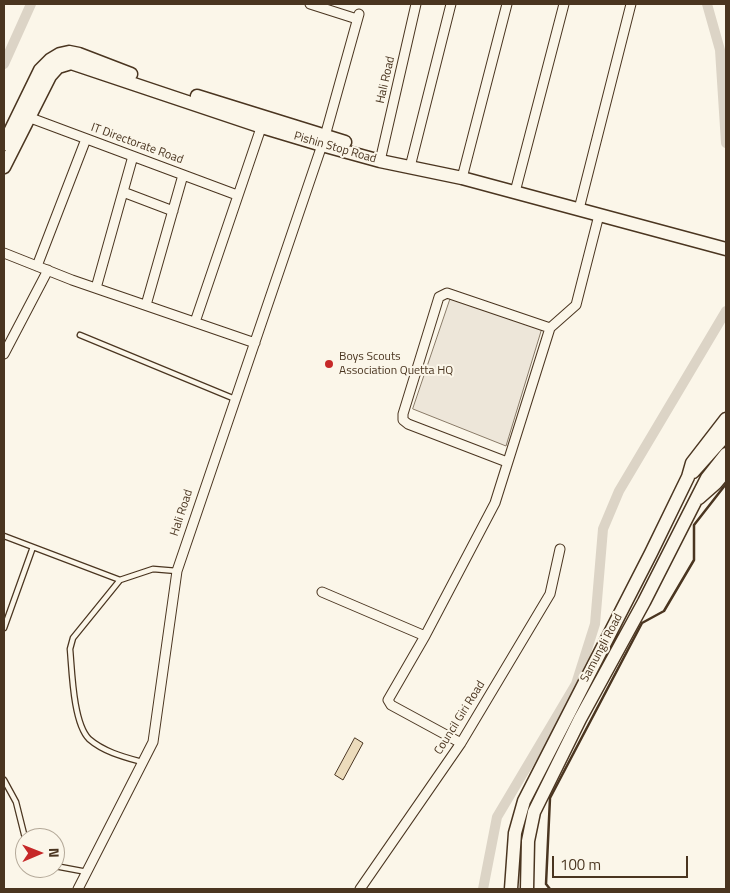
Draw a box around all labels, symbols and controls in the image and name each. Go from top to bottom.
street label: Hali Road [374,55,398,105]
street label: IT Directorate Road [89,121,185,167]
street label: Pishin Stop Road [292,129,378,167]
place label: Boys Scouts Association Quetta HQ [339,350,453,378]
marker: Boys Scouts Association Quetta HQ [323,358,335,370]
street label: Hali Road [168,488,196,538]
street label: Samungli Road [578,611,626,685]
street label: Council Giri Road [432,678,488,758]
north arrow [15,828,65,878]
scale bar [555,846,691,878]
text: N [44,848,65,858]
text: 100 m [560,853,601,876]

